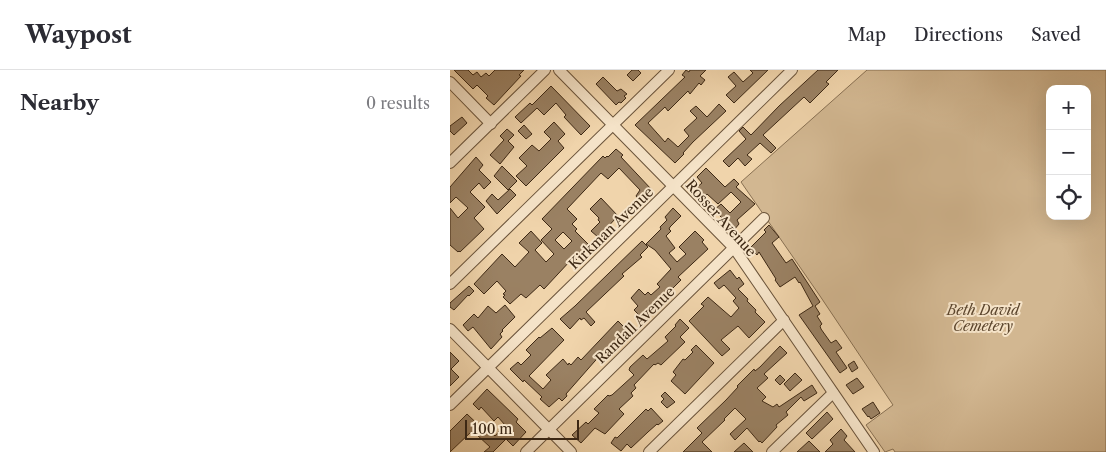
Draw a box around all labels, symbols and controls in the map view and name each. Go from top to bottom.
text: Waypost [25,20,132,49]
text: Map [847,24,886,46]
text: Directions [914,24,1003,46]
text: Saved [1031,24,1081,46]
map controls [1046,85,1091,220]
button: + [1046,85,1091,130]
text: Nearby [20,90,99,115]
text: 0 results [366,93,430,113]
button: − [1046,130,1091,175]
button: locate [1046,175,1091,220]
street label: Rosser Avenue [682,176,760,260]
street label: Kirkman Avenue [565,183,657,273]
street label: Randall Avenue [592,282,679,367]
park label: Beth David Cemetery [946,301,1021,335]
scale bar [465,417,579,440]
text: 100 m [472,420,512,438]

